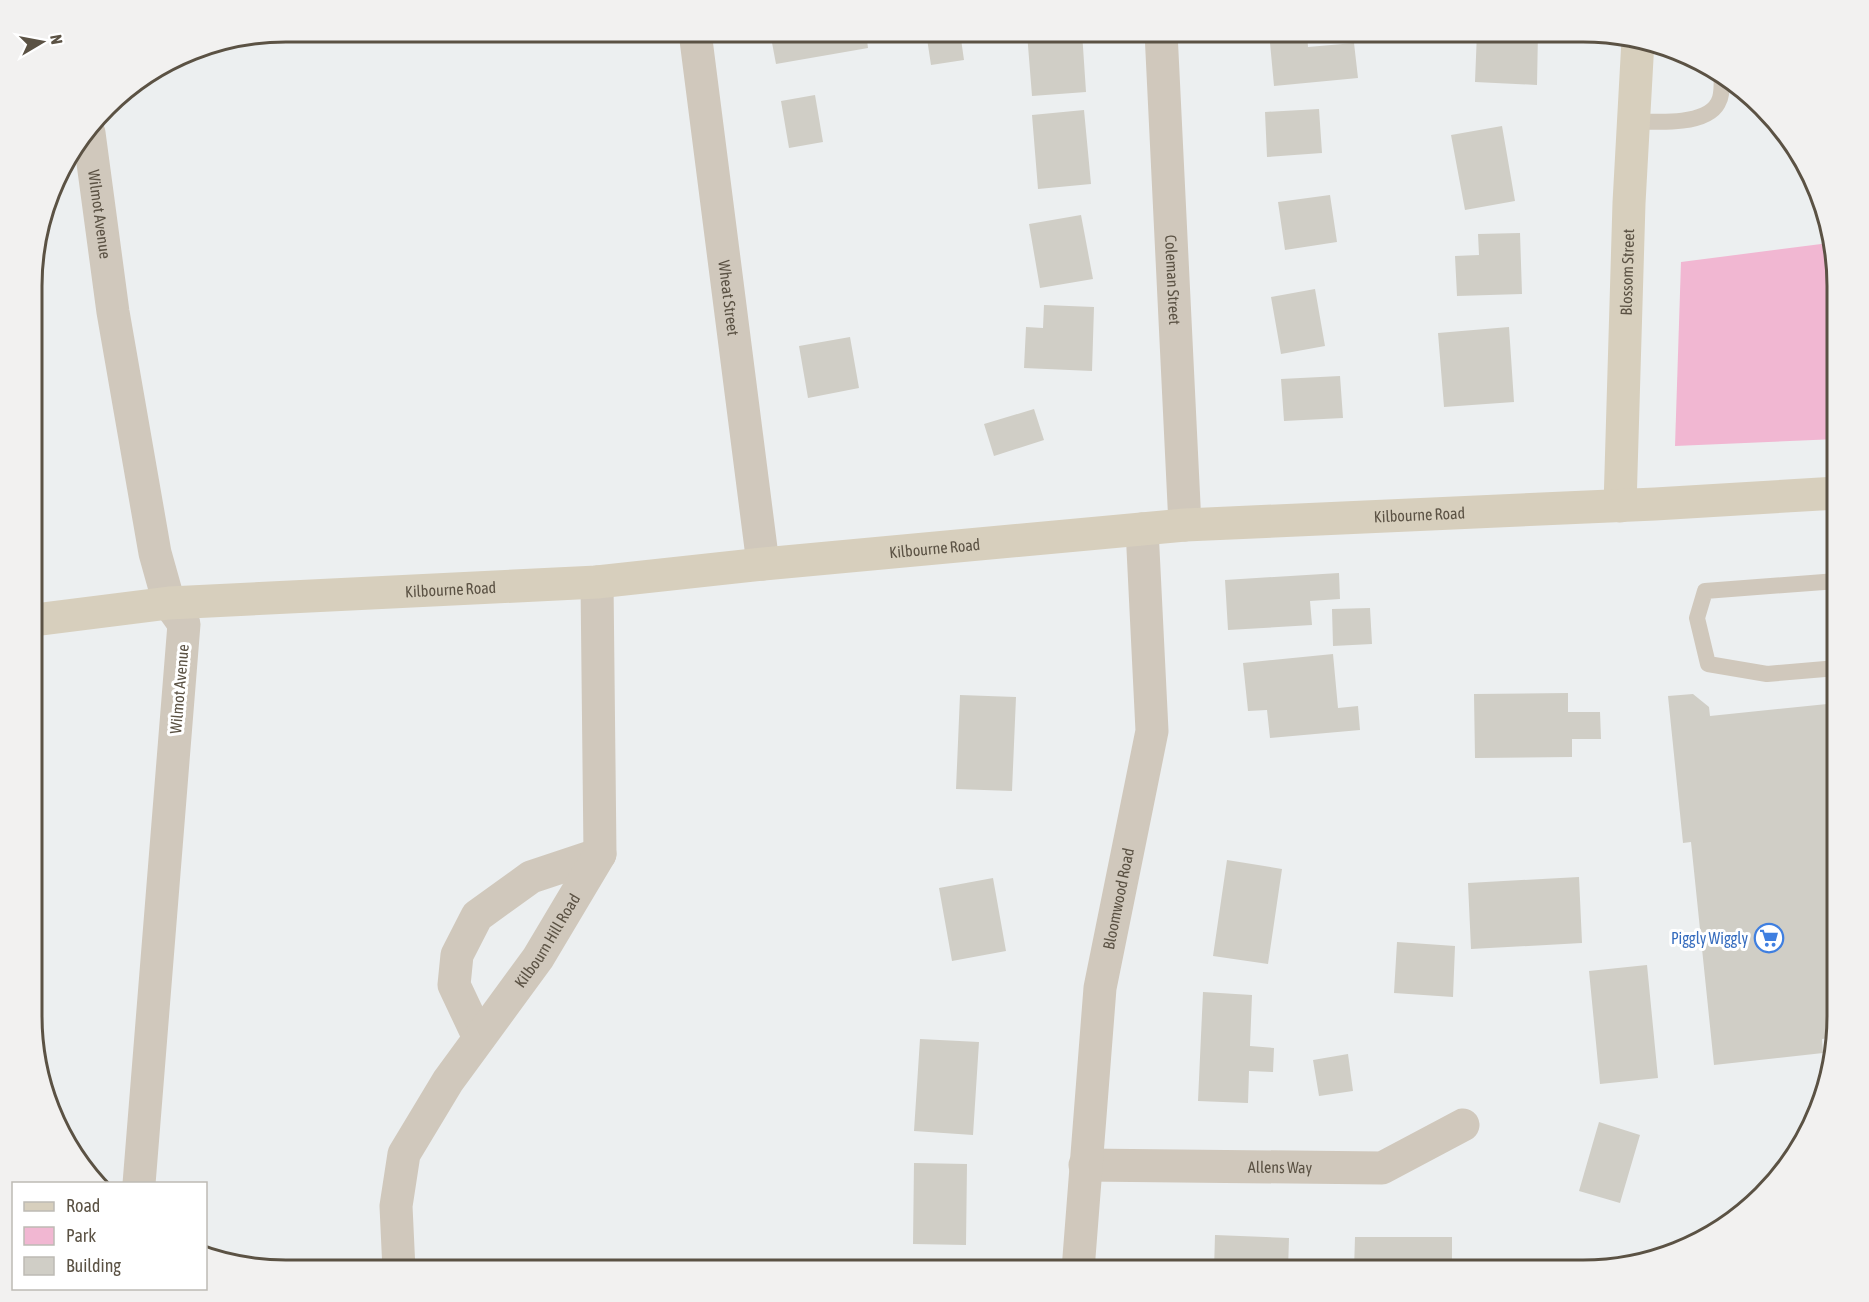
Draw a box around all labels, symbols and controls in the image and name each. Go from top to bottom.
north arrow [12,12,72,72]
text: N [47,33,66,46]
street label: Wilmot Avenue [85,169,115,260]
street label: Blossom Street [1617,228,1637,316]
street label: Coleman Street [1162,234,1184,326]
street label: Wheat Street [715,259,743,337]
street label: Kilbourne Road [1373,503,1465,526]
street label: Kilbourne Road [888,535,981,561]
street label: Kilbourne Road [405,578,497,600]
street label: Wilmot Avenue [166,644,192,734]
street label: Bloomwood Road [1099,846,1137,951]
street label: Kilbourn Hill Road [511,890,583,991]
supermarket icon: Piggly Wiggly [1753,922,1785,954]
place label: Piggly Wiggly [1671,929,1748,948]
street label: Allens Way [1248,1158,1313,1177]
legend [12,1182,207,1290]
text: Road [66,1195,100,1216]
text: Park [66,1225,96,1246]
text: Building [66,1255,121,1276]

